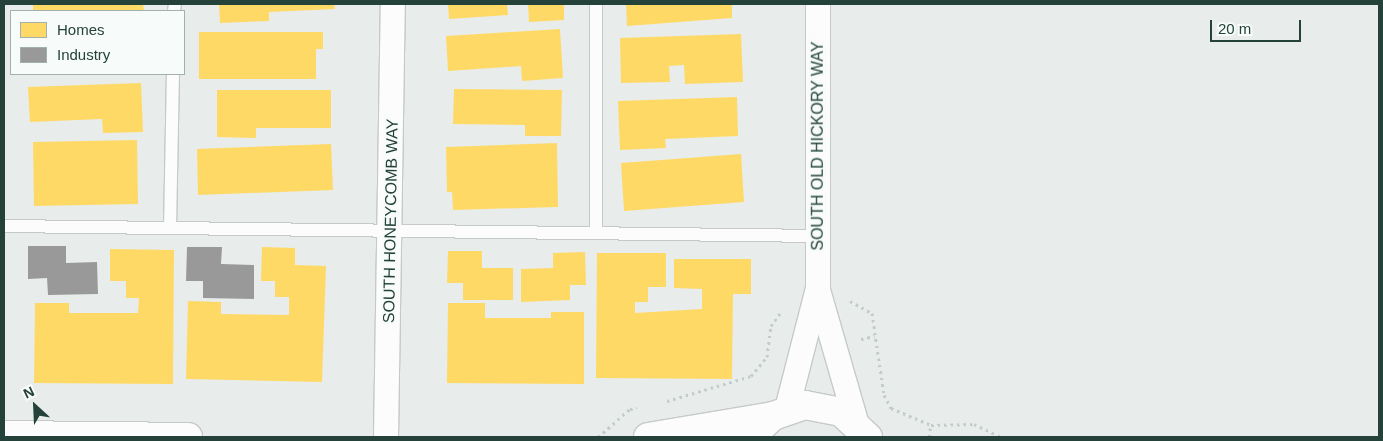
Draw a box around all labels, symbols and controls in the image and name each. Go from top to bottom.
legend [10,10,185,75]
scale bar [1213,10,1304,42]
text: 20 m [1218,20,1251,37]
text: Homes [57,21,105,38]
street label: SOUTH OLD HICKORY WAY [808,41,828,251]
text: Industry [57,46,110,63]
street label: SOUTH HONEYCOMB WAY [380,119,402,323]
north arrow [10,381,60,431]
text: N [21,383,37,402]

